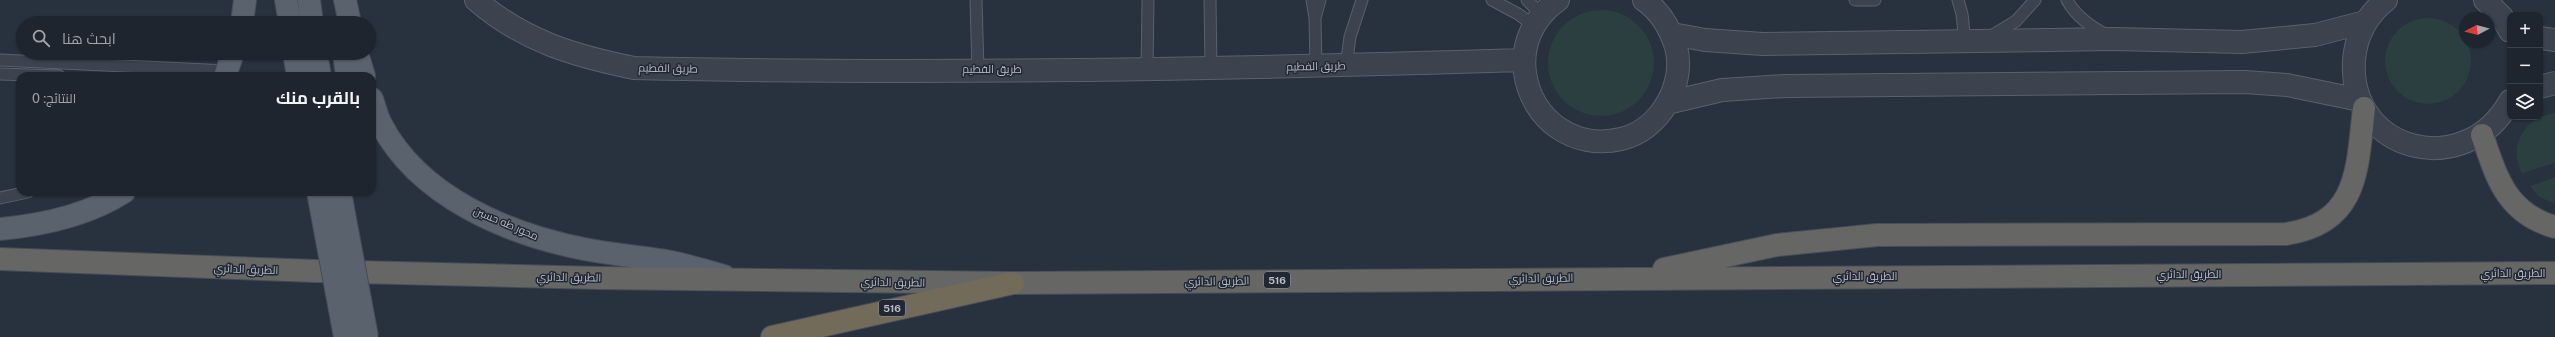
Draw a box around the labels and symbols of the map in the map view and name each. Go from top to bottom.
north arrow [2459,12,2495,48]
street label: طريق الفطيم [1286,59,1346,75]
street label: طريق الفطيم [638,61,698,77]
street label: طريق الفطيم [962,63,1022,77]
street label: محور طه حسين [471,204,540,243]
street label: الطريق الدائري [213,262,279,279]
street label: الطريق الدائري [2481,267,2545,282]
street label: الطريق الدائري [2157,268,2221,283]
street label: الطريق الدائري [536,270,601,287]
street label: الطريق الدائري [1833,270,1897,285]
street label: الطريق الدائري [1509,271,1574,288]
road number: 516 [1264,272,1290,288]
street label: الطريق الدائري [1185,274,1250,291]
street label: الطريق الدائري [860,275,925,292]
road number: 516 [879,300,905,316]

